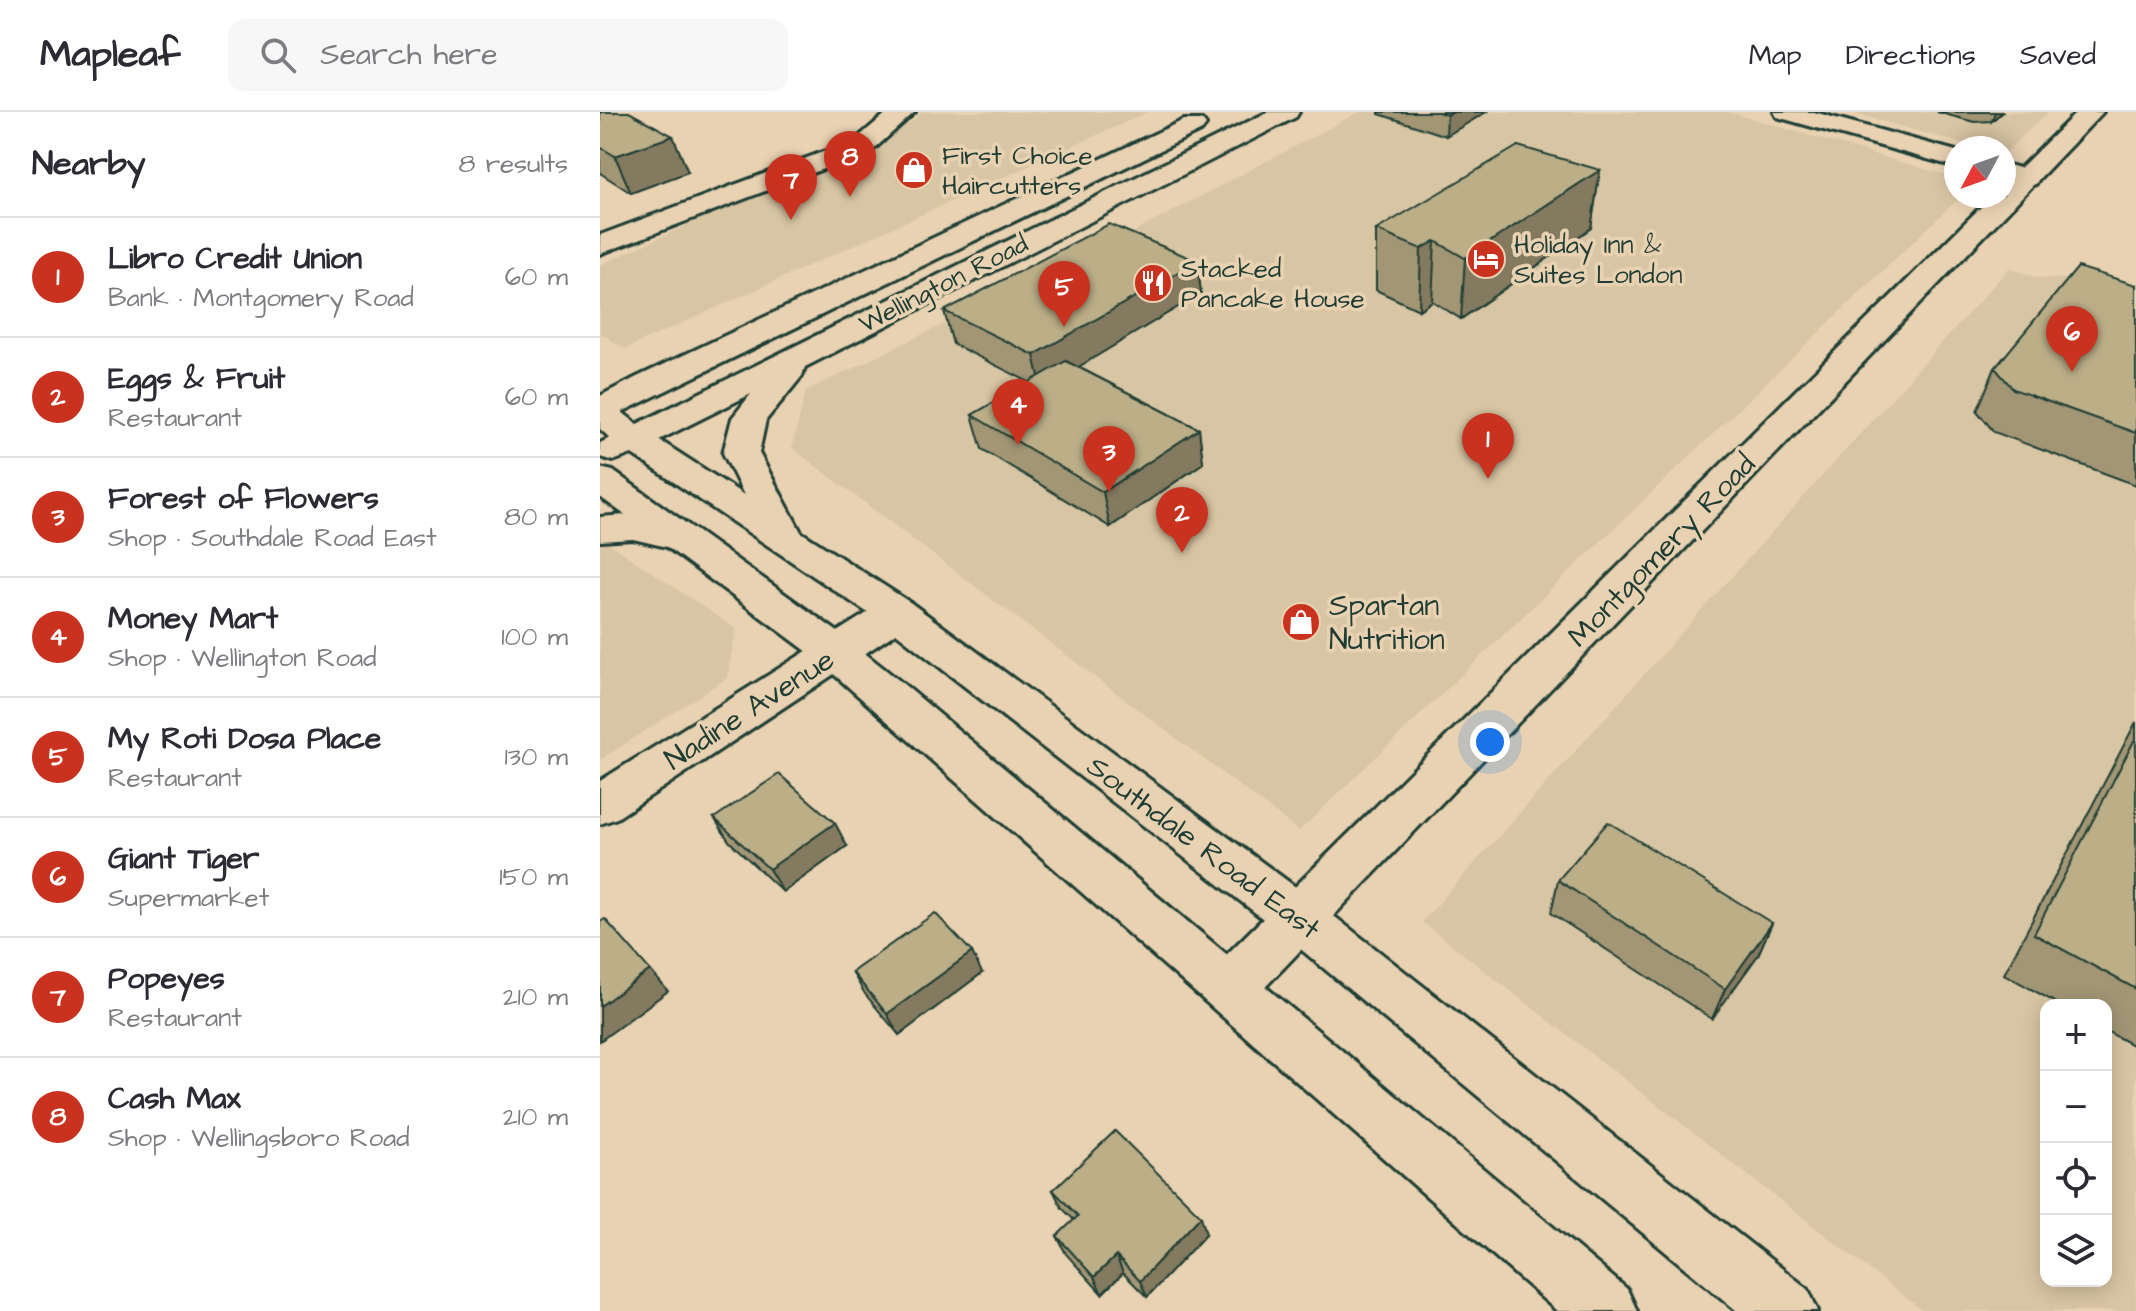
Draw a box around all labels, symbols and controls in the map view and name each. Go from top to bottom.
search box [228,19,788,91]
text: Mapleaf [40,29,180,81]
icon: search [256,33,300,77]
text: Search here [320,34,497,76]
text: Map [1749,36,1802,75]
text: Directions [1846,36,1976,75]
text: Saved [2020,36,2096,75]
pin: 8 [824,131,876,197]
north arrow [1944,136,2016,208]
place label: First Choice Haircutters [942,138,1093,204]
text: Nearby [32,140,146,188]
text: 8 results [458,146,568,182]
shop icon: First Choice Haircutters [893,149,935,191]
pin: 7 [765,154,817,220]
street label: Wellington Road [853,226,1035,344]
place label: Holiday Inn & Suites London [1514,227,1682,293]
text: Libro Credit Union [108,238,362,280]
hotel icon: Holiday Inn & Suites London [1465,238,1507,280]
place label: Stacked Pancake House [1181,251,1365,317]
text: 1 [56,259,60,295]
text: 60 m [505,259,568,295]
pin: 5 [1038,261,1090,327]
restaurant icon: Stacked Pancake House [1132,262,1174,304]
text: Bank · Montgomery Road [108,280,414,316]
pin: 6 [2046,306,2098,372]
text: Eggs & Fruit [108,358,285,400]
text: 2 [51,379,65,415]
text: 60 m [505,379,568,415]
pin: 4 [992,379,1044,445]
text: Restaurant [108,400,242,436]
pin: 1 [1462,413,1514,479]
pin: 3 [1083,426,1135,492]
street label: Montgomery Road [1558,445,1766,658]
text: Forest of Flowers [108,478,379,520]
pin: 2 [1156,487,1208,553]
text: 3 [51,499,65,535]
text: 80 m [504,499,568,535]
text: Shop · Southdale Road East [108,520,437,556]
place label: Spartan Nutrition [1329,585,1445,661]
text: Money Mart [108,598,278,640]
shop icon: Spartan Nutrition [1280,601,1322,643]
text: 4 [49,619,67,655]
text: 100 m [501,619,568,655]
street label: Nadine Avenue [656,639,843,780]
text: Shop · Wellington Road [108,640,376,676]
text: My Roti Dosa Place [108,718,381,760]
your location [1470,722,1510,762]
text: 5 [49,739,67,775]
text: 130 m [504,739,568,775]
street label: Southdale Road East [1078,746,1329,950]
text: Restaurant [108,760,242,796]
text: Giant Tiger [108,838,259,880]
text: 6 [50,859,66,895]
text: 150 m [499,859,568,895]
text: Supermarket [108,880,269,916]
text: Popeyes [108,958,225,1000]
text: 7 [50,979,66,1015]
text: 210 m [503,979,568,1015]
map controls [2040,999,2112,1287]
button: + [2040,999,2112,1071]
text: Restaurant [108,1000,242,1036]
button: − [2040,1071,2112,1143]
text: Cash Max [108,1078,241,1120]
text: 8 [50,1099,66,1135]
text: 210 m [503,1099,568,1135]
text: Shop · Wellingsboro Road [108,1120,410,1156]
button: locate [2040,1143,2112,1215]
button: layers [2040,1215,2112,1287]

